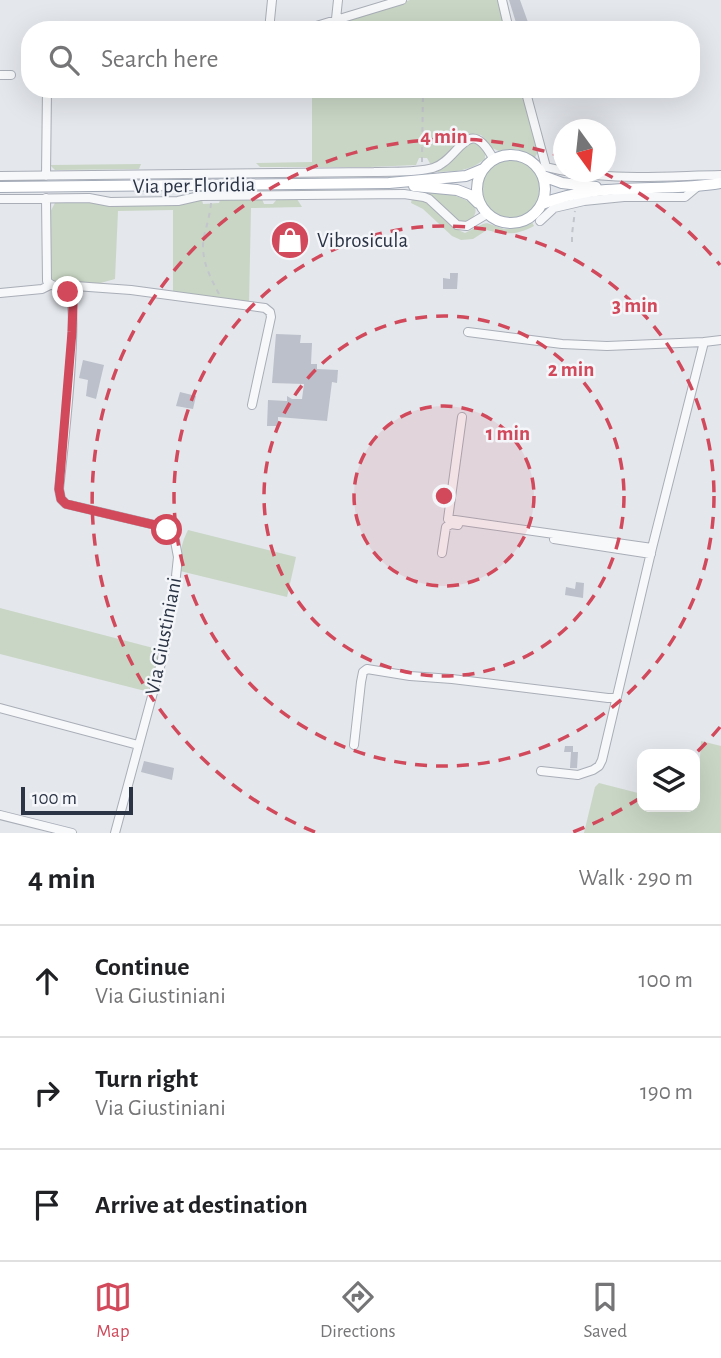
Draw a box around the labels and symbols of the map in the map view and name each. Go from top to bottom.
north arrow [553,119,616,182]
text: 4 min [420,126,468,147]
street label: Via per Floridia [133,174,256,197]
shop icon: Vibrosicula [269,219,311,261]
place label: Vibrosicula [317,230,408,251]
route end [52,276,83,307]
text: 3 min [612,295,658,316]
text: 2 min [548,359,594,380]
text: 1 min [486,423,530,444]
centre of rings [432,484,456,508]
route start [151,514,182,545]
street label: Via Giustiniani [142,576,185,697]
scale bar [21,784,133,816]

